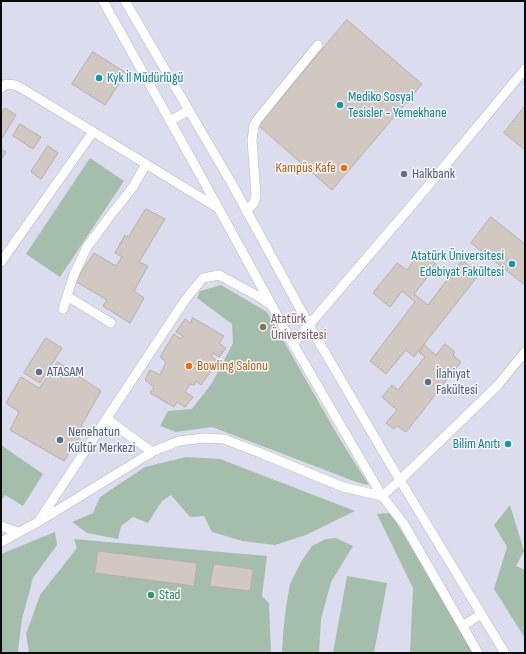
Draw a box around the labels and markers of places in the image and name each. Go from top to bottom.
place label: Kyk İl Müdürlüğü [107,70,183,86]
marker: Kyk İl Müdürlüğü [94,73,104,83]
place label: Mediko Sosyal Tesisler - Yemekhane [348,89,447,122]
marker: Mediko Sosyal Tesisler - Yemekhane [335,100,345,110]
place label: Kampüs Kafe [275,160,336,176]
marker: Kampüs Kafe [339,163,349,173]
place label: Halkbank [412,166,455,182]
marker: Halkbank [399,169,409,179]
place label: Atatürk Üniversitesi Edebiyat Fakültesi [411,248,504,280]
marker: Atatürk Üniversitesi Edebiyat Fakültesi [507,259,517,269]
place label: Atatürk Üniversitesi [271,311,326,344]
marker: Atatürk Üniversitesi [258,322,268,332]
place label: Bowling Salonu [197,358,268,374]
marker: Bowling Salonu [184,361,194,371]
place label: ATASAM [47,364,84,380]
place label: İlahiyat Fakültesi [436,366,478,398]
marker: ATASAM [34,367,44,377]
marker: İlahiyat Fakültesi [423,377,433,387]
place label: Nenehatun Kültür Merkezi [68,424,135,456]
marker: Nenehatun Kültür Merkezi [55,435,65,445]
place label: Bilim Anıtı [453,436,500,452]
marker: Bilim Anıtı [503,439,513,449]
place label: Stad [159,587,180,603]
marker: Stad [146,590,156,600]

